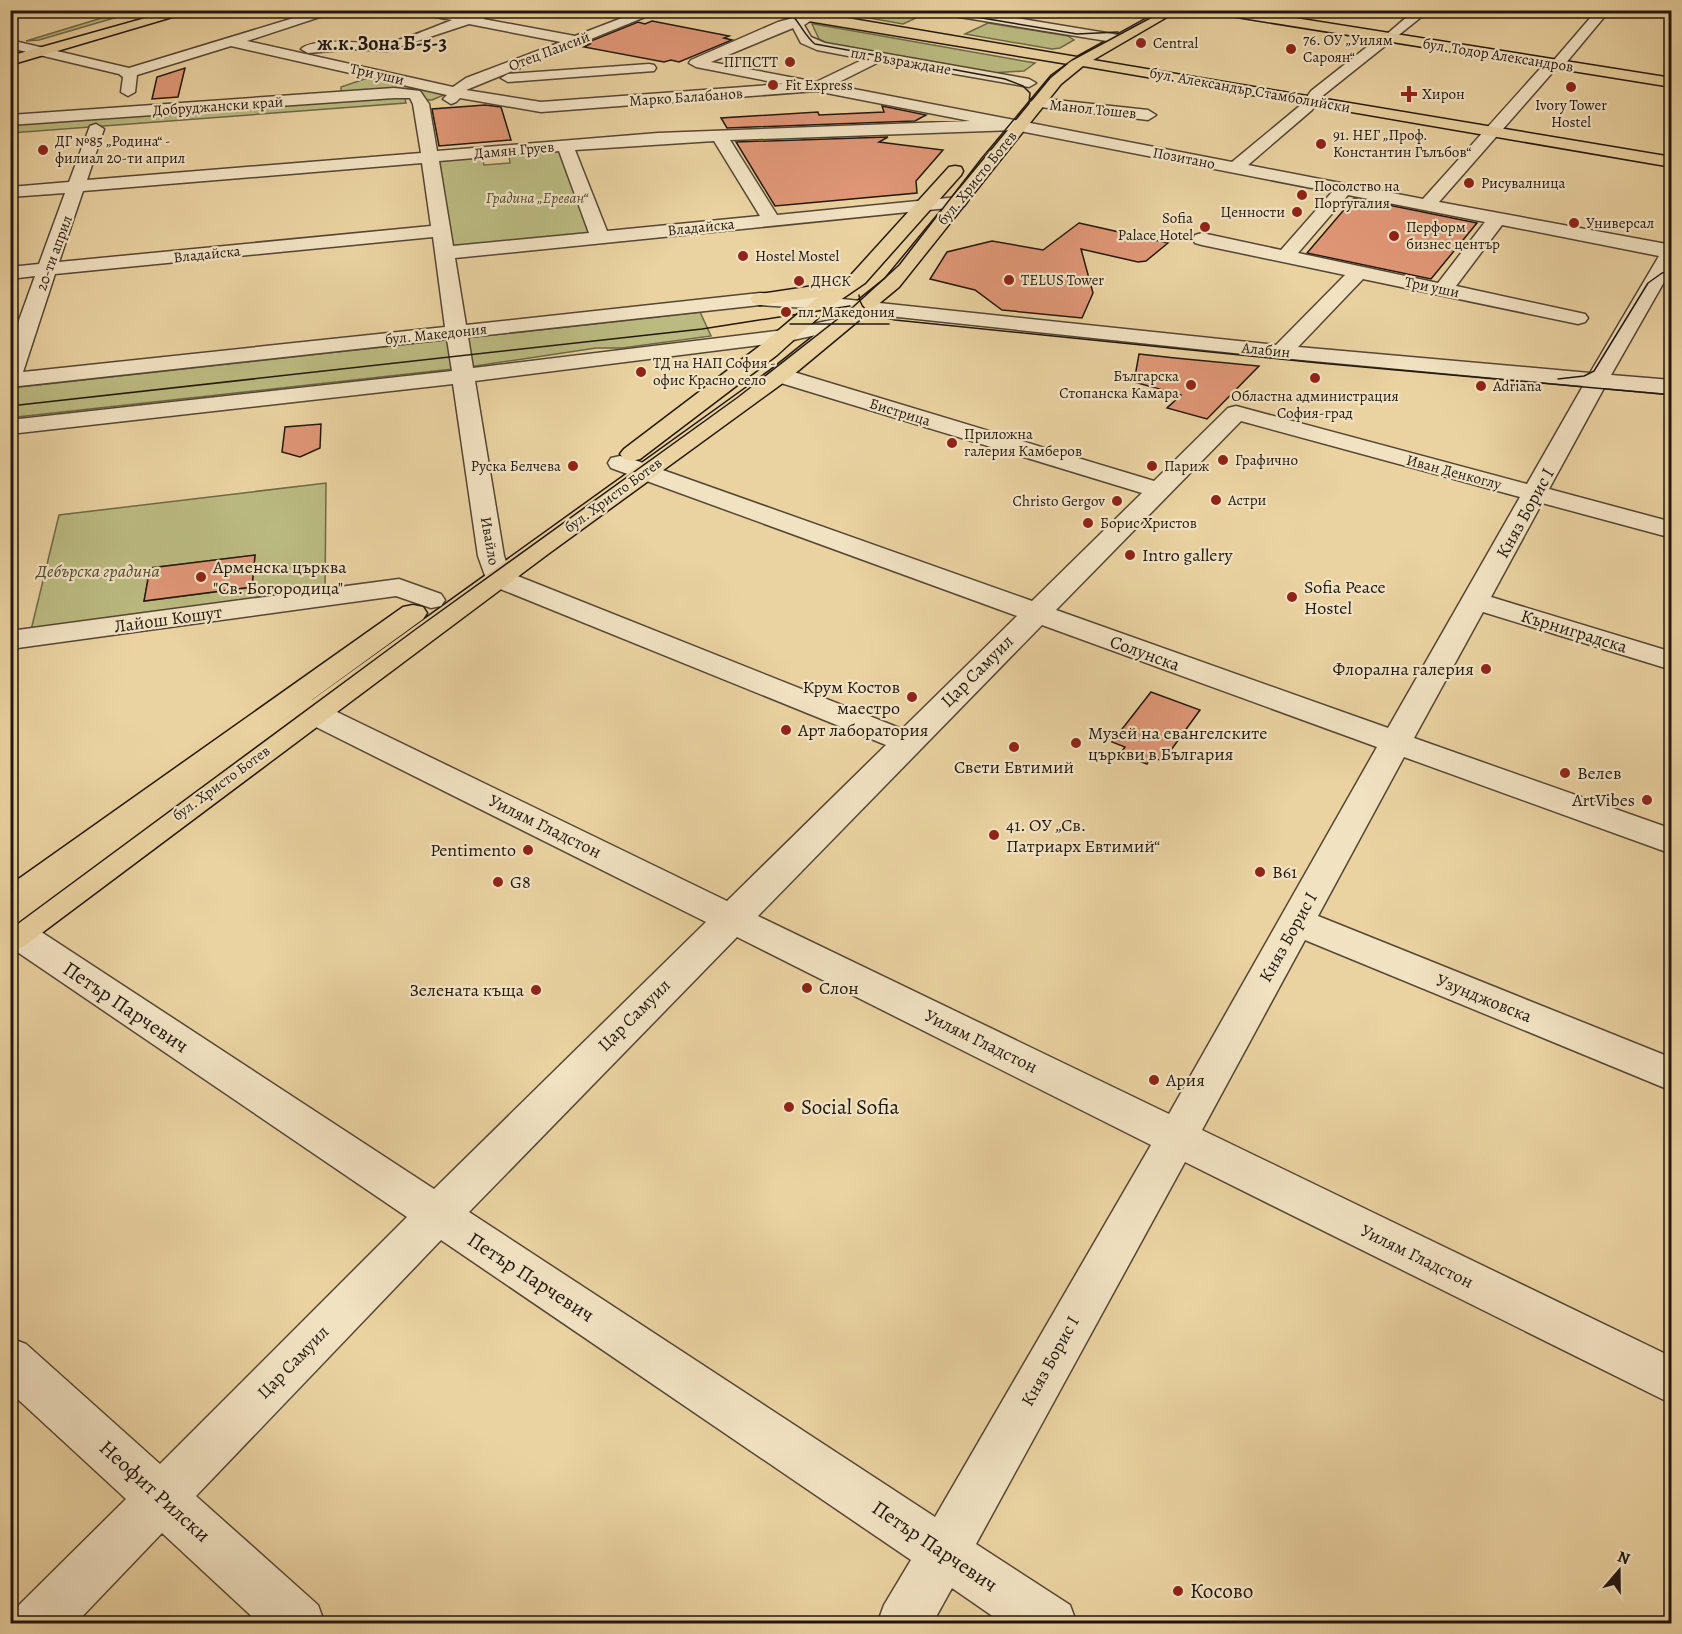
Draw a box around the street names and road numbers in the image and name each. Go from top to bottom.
street label: Отец Паисий [506,26,593,76]
street label: бул. Тодор Александров [1421,33,1575,77]
street label: пл. Възраждане [849,42,953,80]
street label: Три уши [348,58,406,90]
street label: бул. Александър Стамболийски [1148,62,1352,118]
street label: Марко Балабанов [629,83,743,111]
street label: Добруджански край [152,91,284,121]
street label: Манол Тошев [1049,94,1137,124]
street label: бул. Христо Ботев [933,127,1021,229]
street label: Дамян Груев [473,137,555,163]
street label: Позитано [1151,142,1217,174]
street label: 20-ти април [31,213,77,293]
street label: Владайска [666,214,736,240]
street label: Владайска [172,241,242,267]
street label: Три уши [1403,271,1461,303]
street label: бул. Македония [384,319,488,349]
street label: Алабин [1240,337,1291,363]
street label: Бистрица [867,393,933,431]
street label: Иван Денкоглу [1404,450,1504,494]
street label: бул. Христо Ботев [560,453,666,537]
street label: Княз Борис I [1490,464,1560,562]
street label: Ивайло [476,515,504,567]
street label: Лайош Кошут [113,600,223,638]
street label: Кърниградска [1518,603,1631,659]
street label: Цар Самуил [935,629,1019,713]
street label: Солунска [1107,629,1184,677]
street label: бул. Христо Ботев [168,741,274,825]
street label: Уилям Гладстон [484,788,606,864]
street label: Княз Борис I [1253,888,1323,986]
street label: Петър Парчевич [58,955,194,1059]
street label: Узунджовска [1432,968,1536,1028]
street label: Цар Самуил [592,973,676,1057]
street label: Уилям Гладстон [920,1003,1042,1079]
street label: Уилям Гладстон [1356,1218,1478,1294]
street label: Петър Парчевич [462,1225,600,1329]
street label: Княз Борис I [1015,1312,1085,1410]
street label: Цар Самуил [252,1320,334,1404]
street label: Неофит Рилски [93,1434,217,1548]
street label: Петър Парчевич [867,1494,1003,1598]

